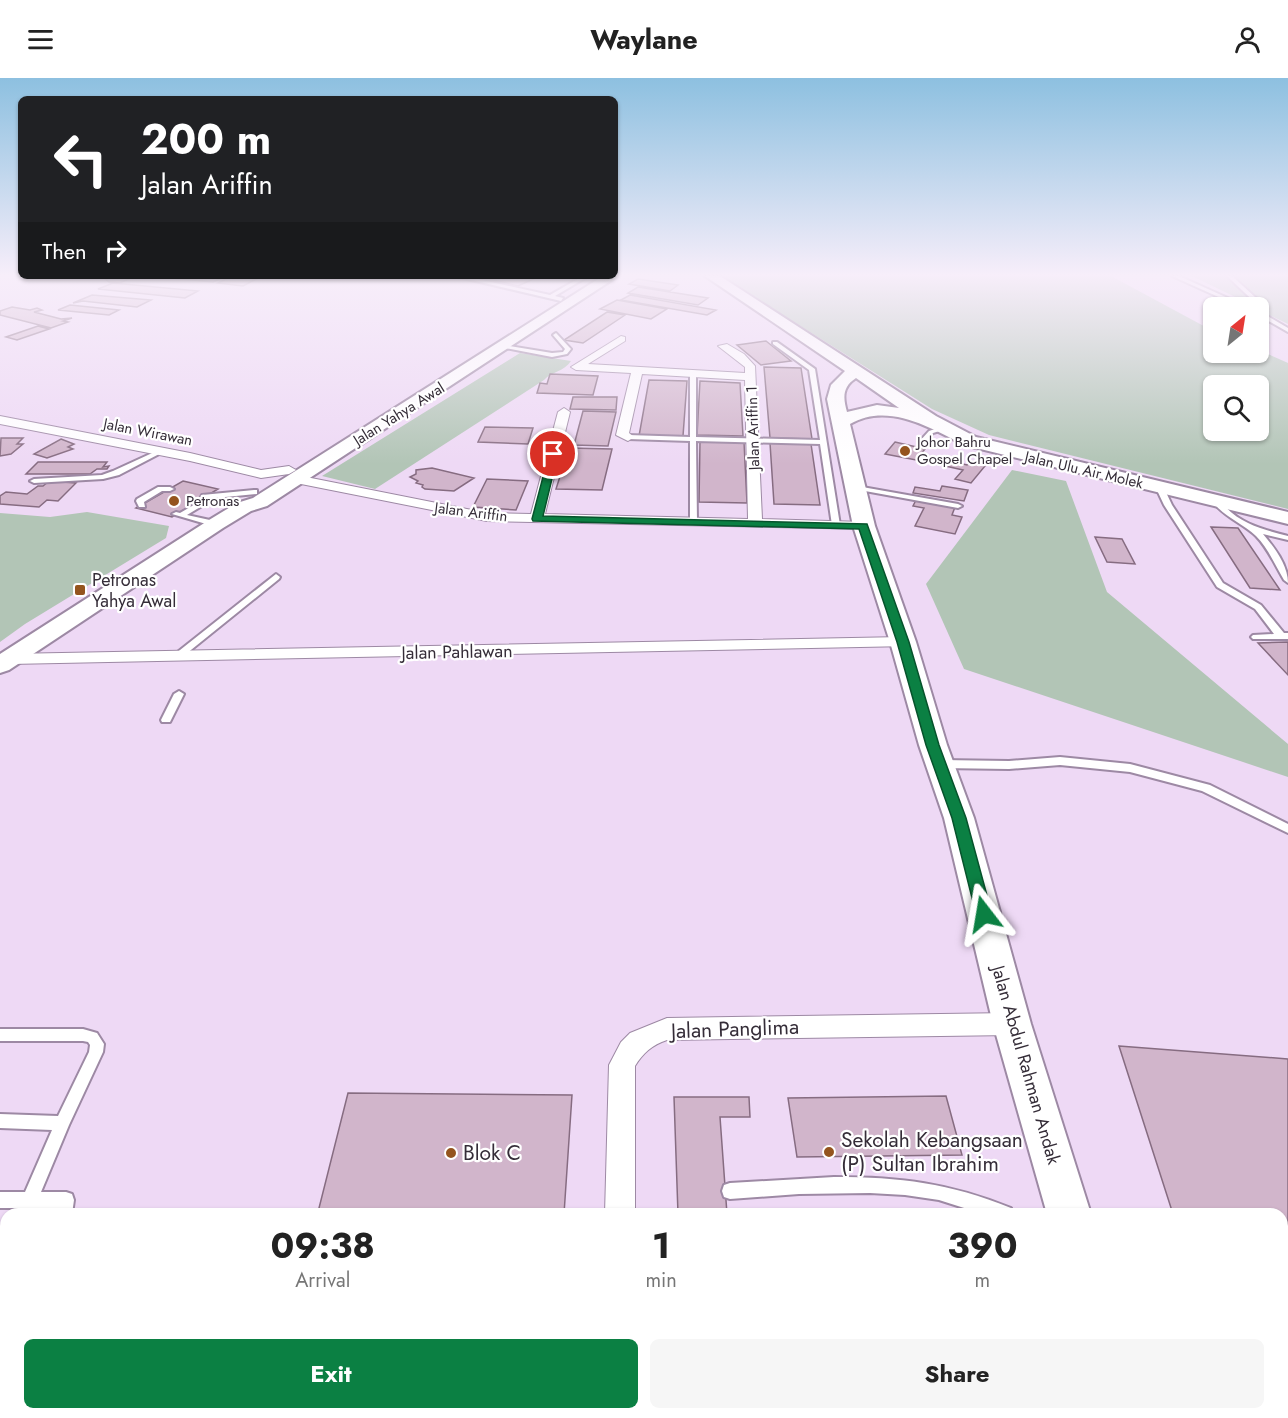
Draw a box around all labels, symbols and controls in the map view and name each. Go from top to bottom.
text: Waylane [590,20,698,59]
icon: menu [24,23,57,56]
icon: person [1231,23,1264,56]
text: 200 m [141,109,271,170]
icon: left [42,120,120,198]
text: Jalan Ariffin [141,165,273,204]
icon: right [99,234,132,267]
text: Then [42,235,87,267]
north arrow [1203,297,1269,363]
map controls [1203,297,1269,441]
button: search [1203,375,1269,441]
street label: Jalan Yahya Awal [347,377,449,452]
street label: Jalan Ariffin 1 [741,385,766,473]
street label: Jalan Wirawan [100,412,194,451]
pin [527,428,578,479]
place label: Johor Bahru Gospel Chapel [915,431,1012,470]
icon: arrive [536,437,569,470]
marker: Johor Bahru Gospel Chapel [898,444,912,458]
street label: Jalan Ulu Air Molek [1021,445,1146,494]
place label: Petronas [186,490,239,512]
marker: Petronas [167,494,181,508]
street label: Jalan Ariffin [431,496,509,527]
place label: Petronas Yahya Awal [92,567,176,614]
marker: Petronas Yahya Awal [73,583,87,597]
street label: Jalan Pahlawan [399,638,513,666]
position arrow [952,882,1016,946]
street label: Jalan Abdul Rahman Andak [985,961,1067,1168]
street label: Jalan Panglima [667,1012,800,1046]
place label: Sekolah Kebangsaan (P) Sultan Ibrahim [841,1125,1023,1179]
place label: Blok C [463,1138,521,1168]
marker: Sekolah Kebangsaan (P) Sultan Ibrahim [822,1145,836,1159]
marker: Blok C [444,1146,458,1160]
text: 09:38 [270,1219,375,1271]
text: 1 [652,1219,670,1271]
text: 390 [947,1219,1017,1271]
text: Arrival [295,1266,350,1295]
text: min [645,1266,677,1295]
text: m [975,1266,990,1295]
button: Exit [24,1339,638,1408]
button: Share [650,1339,1264,1408]

